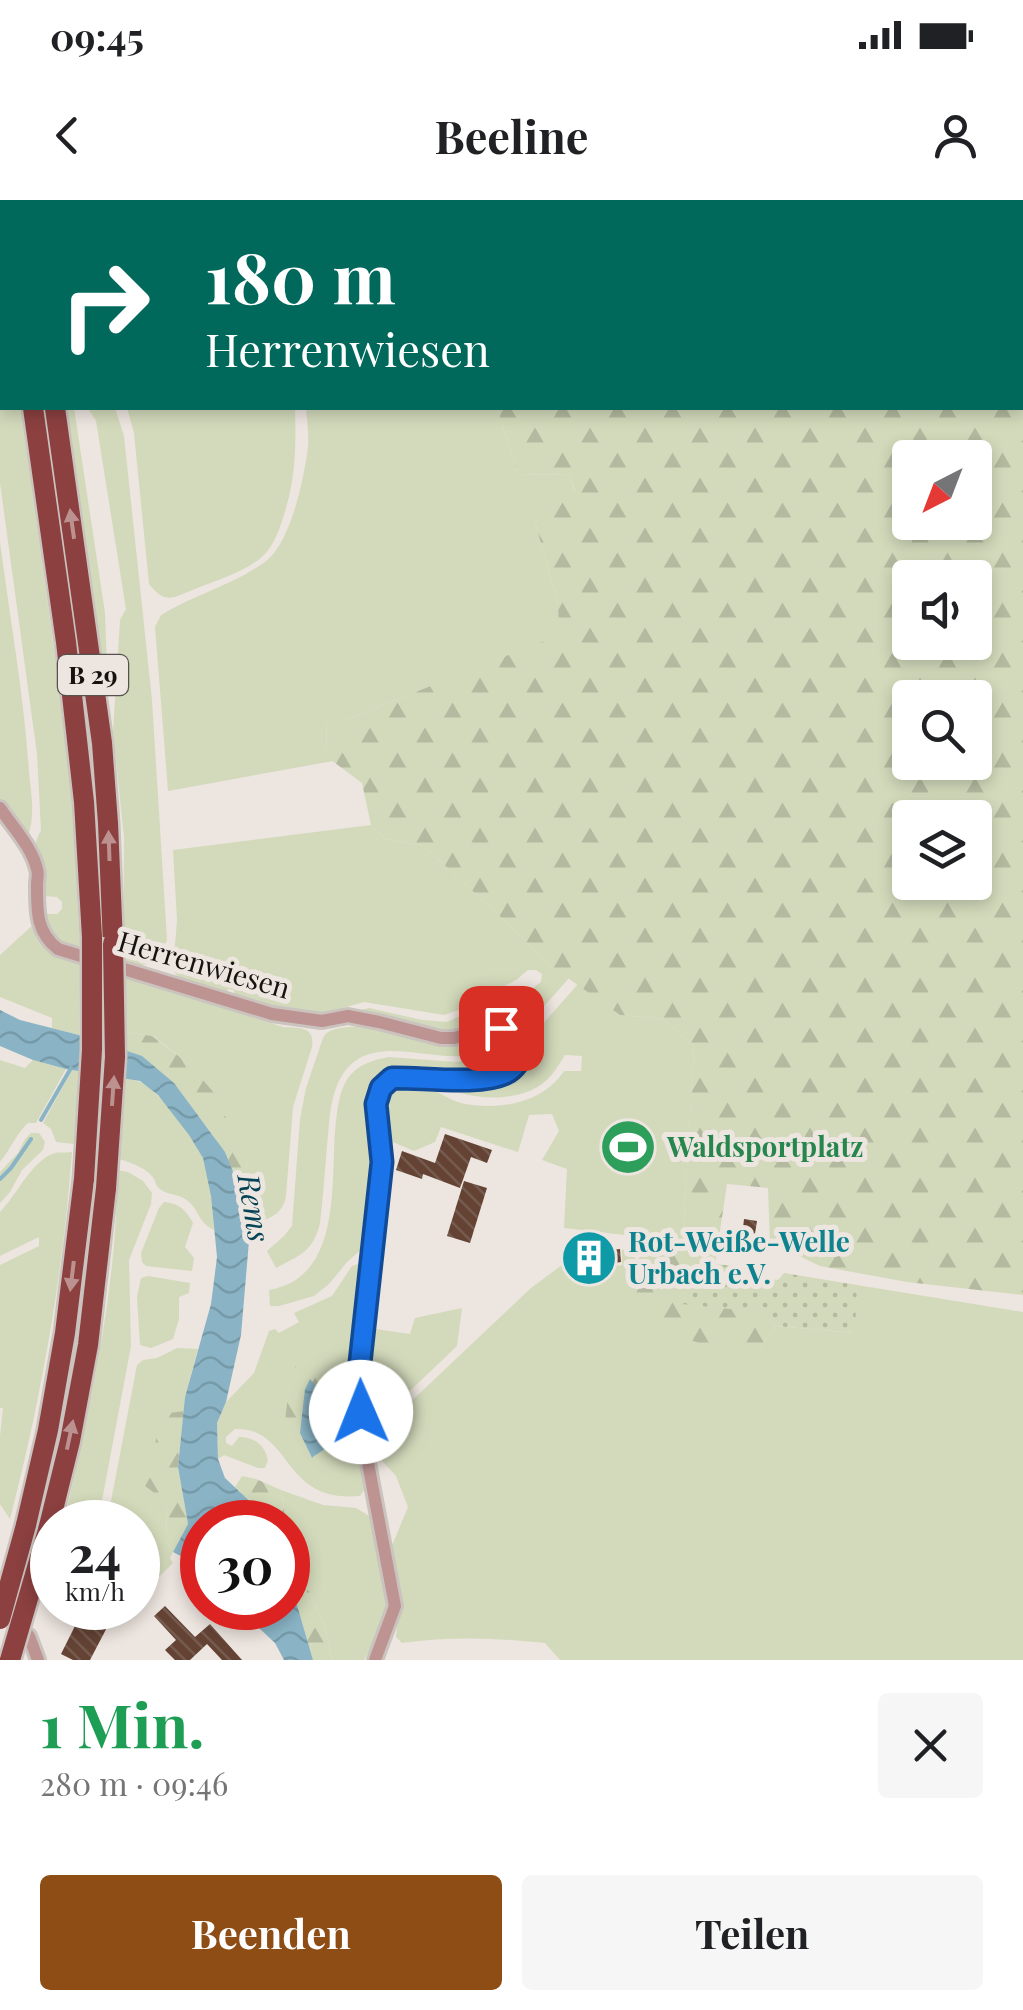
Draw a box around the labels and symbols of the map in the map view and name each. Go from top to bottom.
north arrow [892,440,992,540]
one-way arrow [64,507,79,539]
road number: B 29 [58,655,128,695]
one-way arrow [101,830,117,862]
street label: Herrenwiesen [114,921,295,1006]
pin [459,986,544,1071]
one-way arrow [105,1074,121,1106]
sports icon: Waldsportplatz [598,1117,658,1177]
place label: Waldsportplatz [666,1127,864,1164]
water label: Rems [229,1169,281,1245]
place label: Rot-Weiße-Welle Urbach e.V. [628,1222,850,1291]
building icon: Rot-Weiße-Welle Urbach e.V. [559,1228,619,1288]
one-way arrow [64,1261,80,1292]
position arrow [309,1360,413,1464]
one-way arrow [63,1420,79,1451]
speed limit sign: 30 [180,1500,310,1630]

